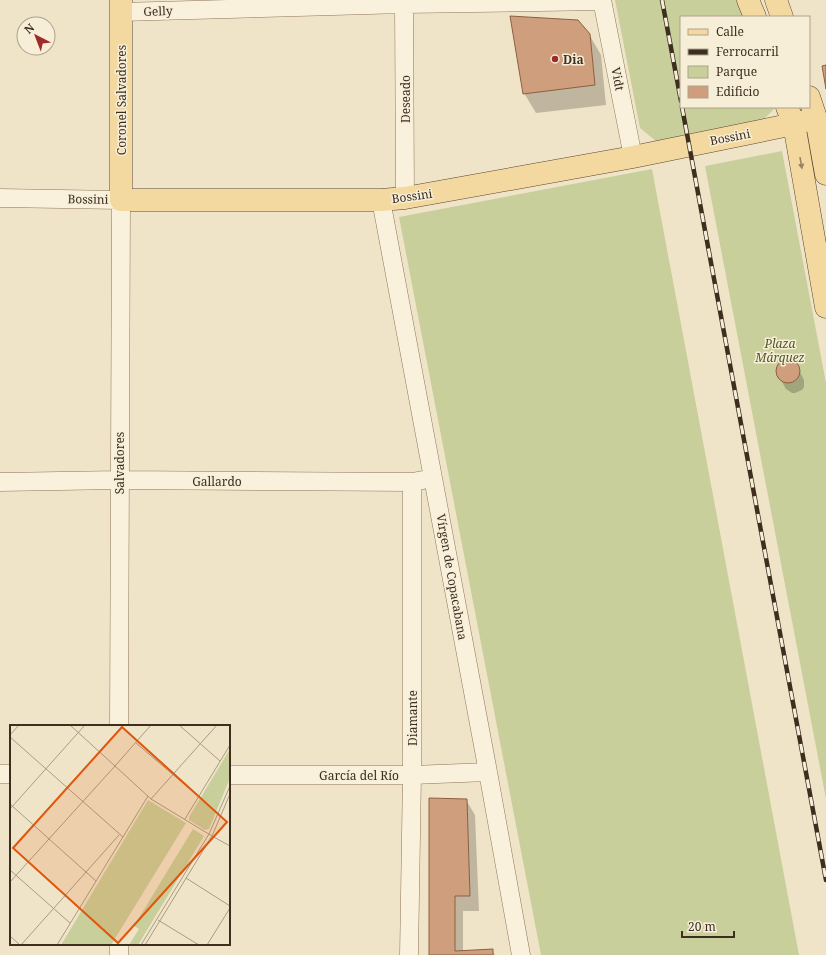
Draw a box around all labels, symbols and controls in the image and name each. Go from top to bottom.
street label: Gelly [143,2,173,20]
north arrow [16,16,56,56]
legend [680,16,810,108]
text: N [21,20,37,37]
text: Calle [716,23,744,40]
text: Ferrocarril [716,43,779,60]
street label: Coronel Salvadores [113,45,130,155]
place label: Dia [563,51,584,68]
marker: Dia [550,54,560,64]
text: Parque [716,63,757,80]
street label: Vidt [607,66,629,92]
street label: Deseado [397,75,414,123]
text: Edificio [716,83,759,100]
street label: Bossini [708,125,752,149]
one-way arrow [798,157,804,169]
street label: Bossini [391,185,434,207]
street label: Bossini [67,190,109,208]
park label: Plaza Márquez [754,335,805,366]
street label: Salvadores [111,432,128,494]
street label: Gallardo [192,473,242,490]
street label: Vírgen de Copacabana [433,513,472,642]
street label: Diamante [404,690,421,746]
inset map [10,725,230,945]
street label: García del Río [319,767,399,784]
scale bar [682,913,734,939]
text: 20 m [688,918,716,935]

